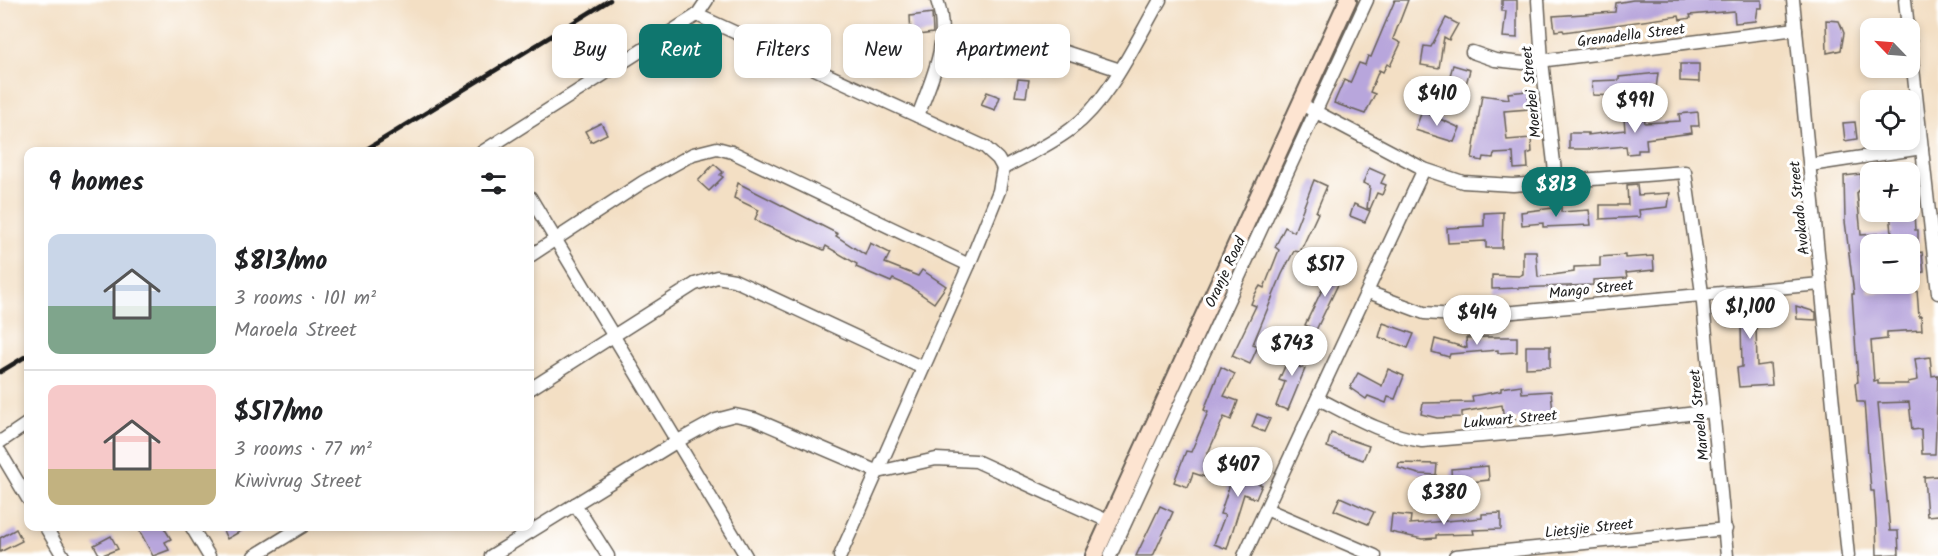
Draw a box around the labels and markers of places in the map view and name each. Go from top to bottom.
pin: $410 [1401,76,1473,127]
pin: $991 [1599,83,1671,134]
pin: $813 [1520,167,1592,218]
pin: $517 [1289,247,1361,298]
pin: $1,100 [1701,289,1799,340]
pin: $414 [1441,295,1513,346]
pin: $743 [1256,326,1328,377]
pin: $407 [1202,447,1274,498]
pin: $380 [1408,475,1480,526]

